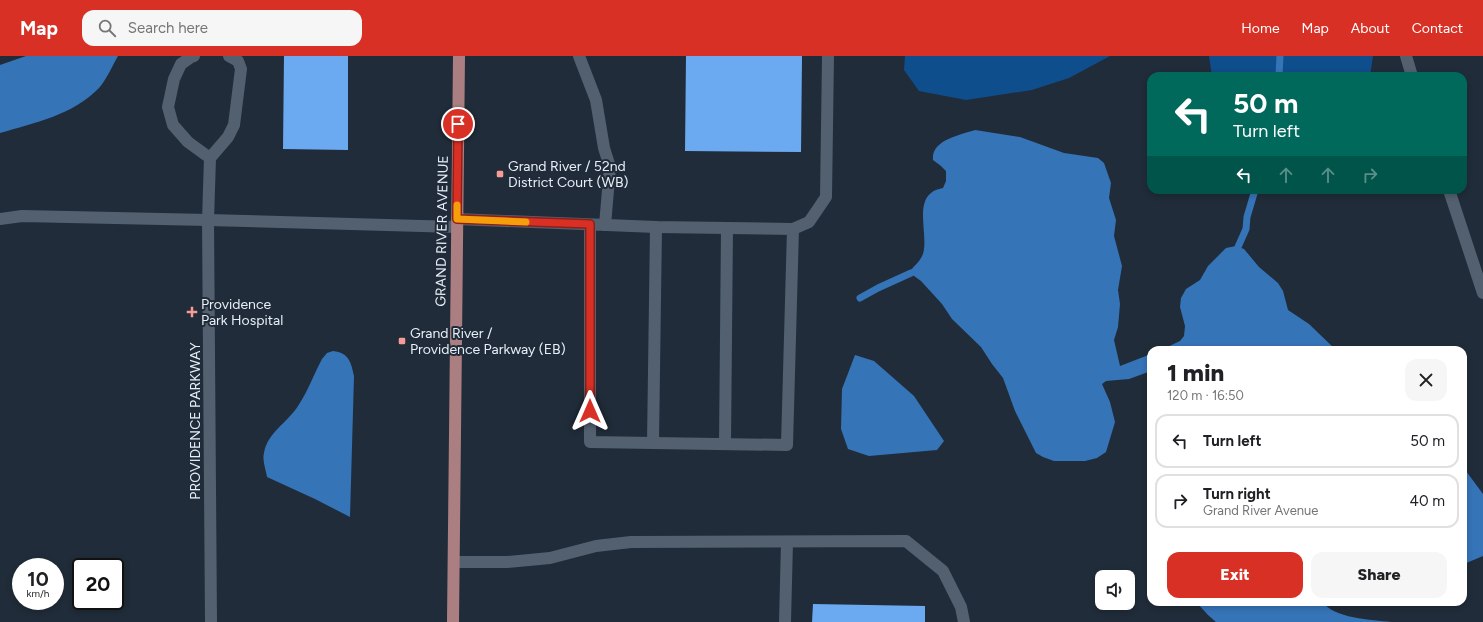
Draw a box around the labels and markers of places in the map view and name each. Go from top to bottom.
pin [441,107,475,141]
place label: Grand River / 52nd District Court (WB) [508,158,628,191]
marker: Grand River / 52nd District Court (WB) [495,169,505,179]
place label: Providence Park Hospital [201,296,283,329]
marker: Providence Park Hospital [186,306,198,318]
place label: Grand River / Providence Parkway (EB) [410,325,566,358]
marker: Grand River / Providence Parkway (EB) [397,336,407,346]

